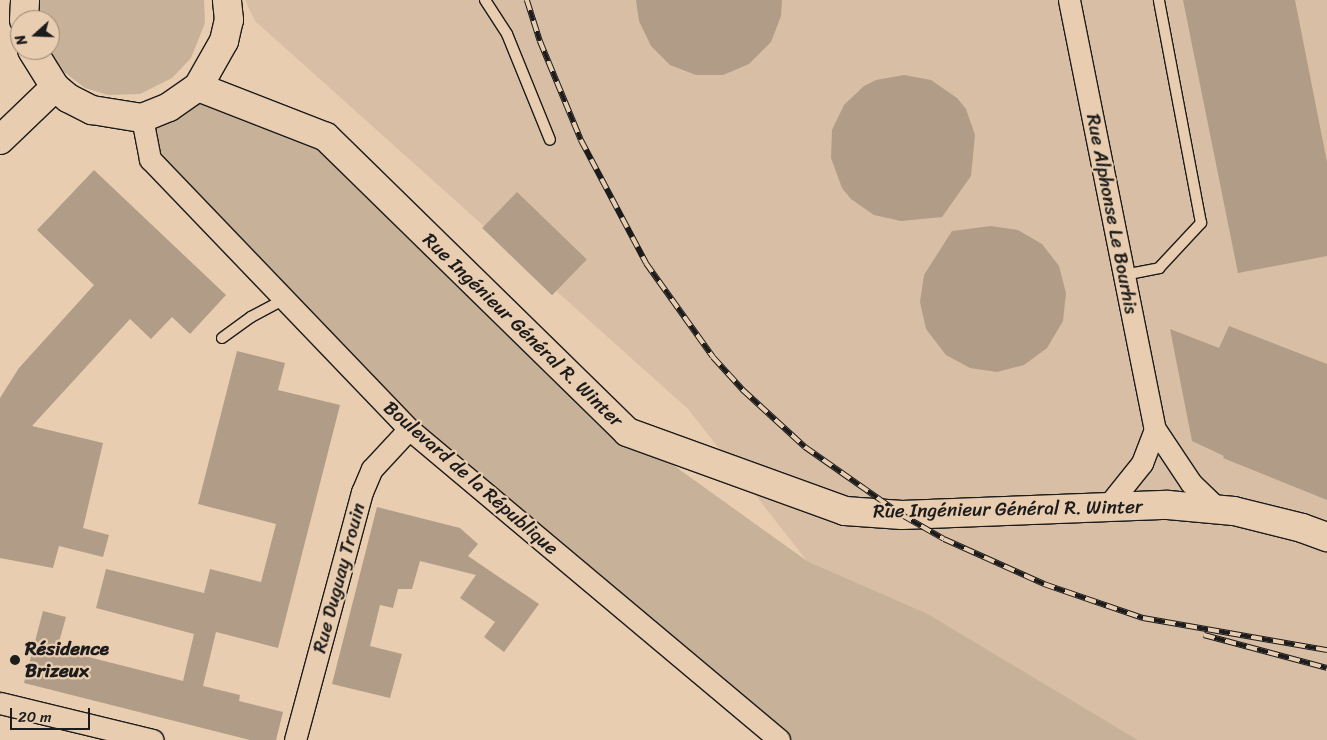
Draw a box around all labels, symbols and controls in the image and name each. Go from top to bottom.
north arrow [10,10,60,60]
text: N [8,31,35,49]
street label: Rue Alphonse Le Bourhis [1081,112,1143,316]
street label: Rue Ingénieur Général R. Winter [418,228,628,432]
street label: Boulevard de la République [379,396,563,560]
street label: Rue Ingénieur Général R. Winter [873,495,1143,523]
street label: Rue Duguay Trouin [308,501,370,655]
place label: Résidence Brizeux [25,638,109,682]
marker: Résidence Brizeux [9,654,21,666]
scale bar [12,698,92,730]
text: 20 m [18,704,52,730]

